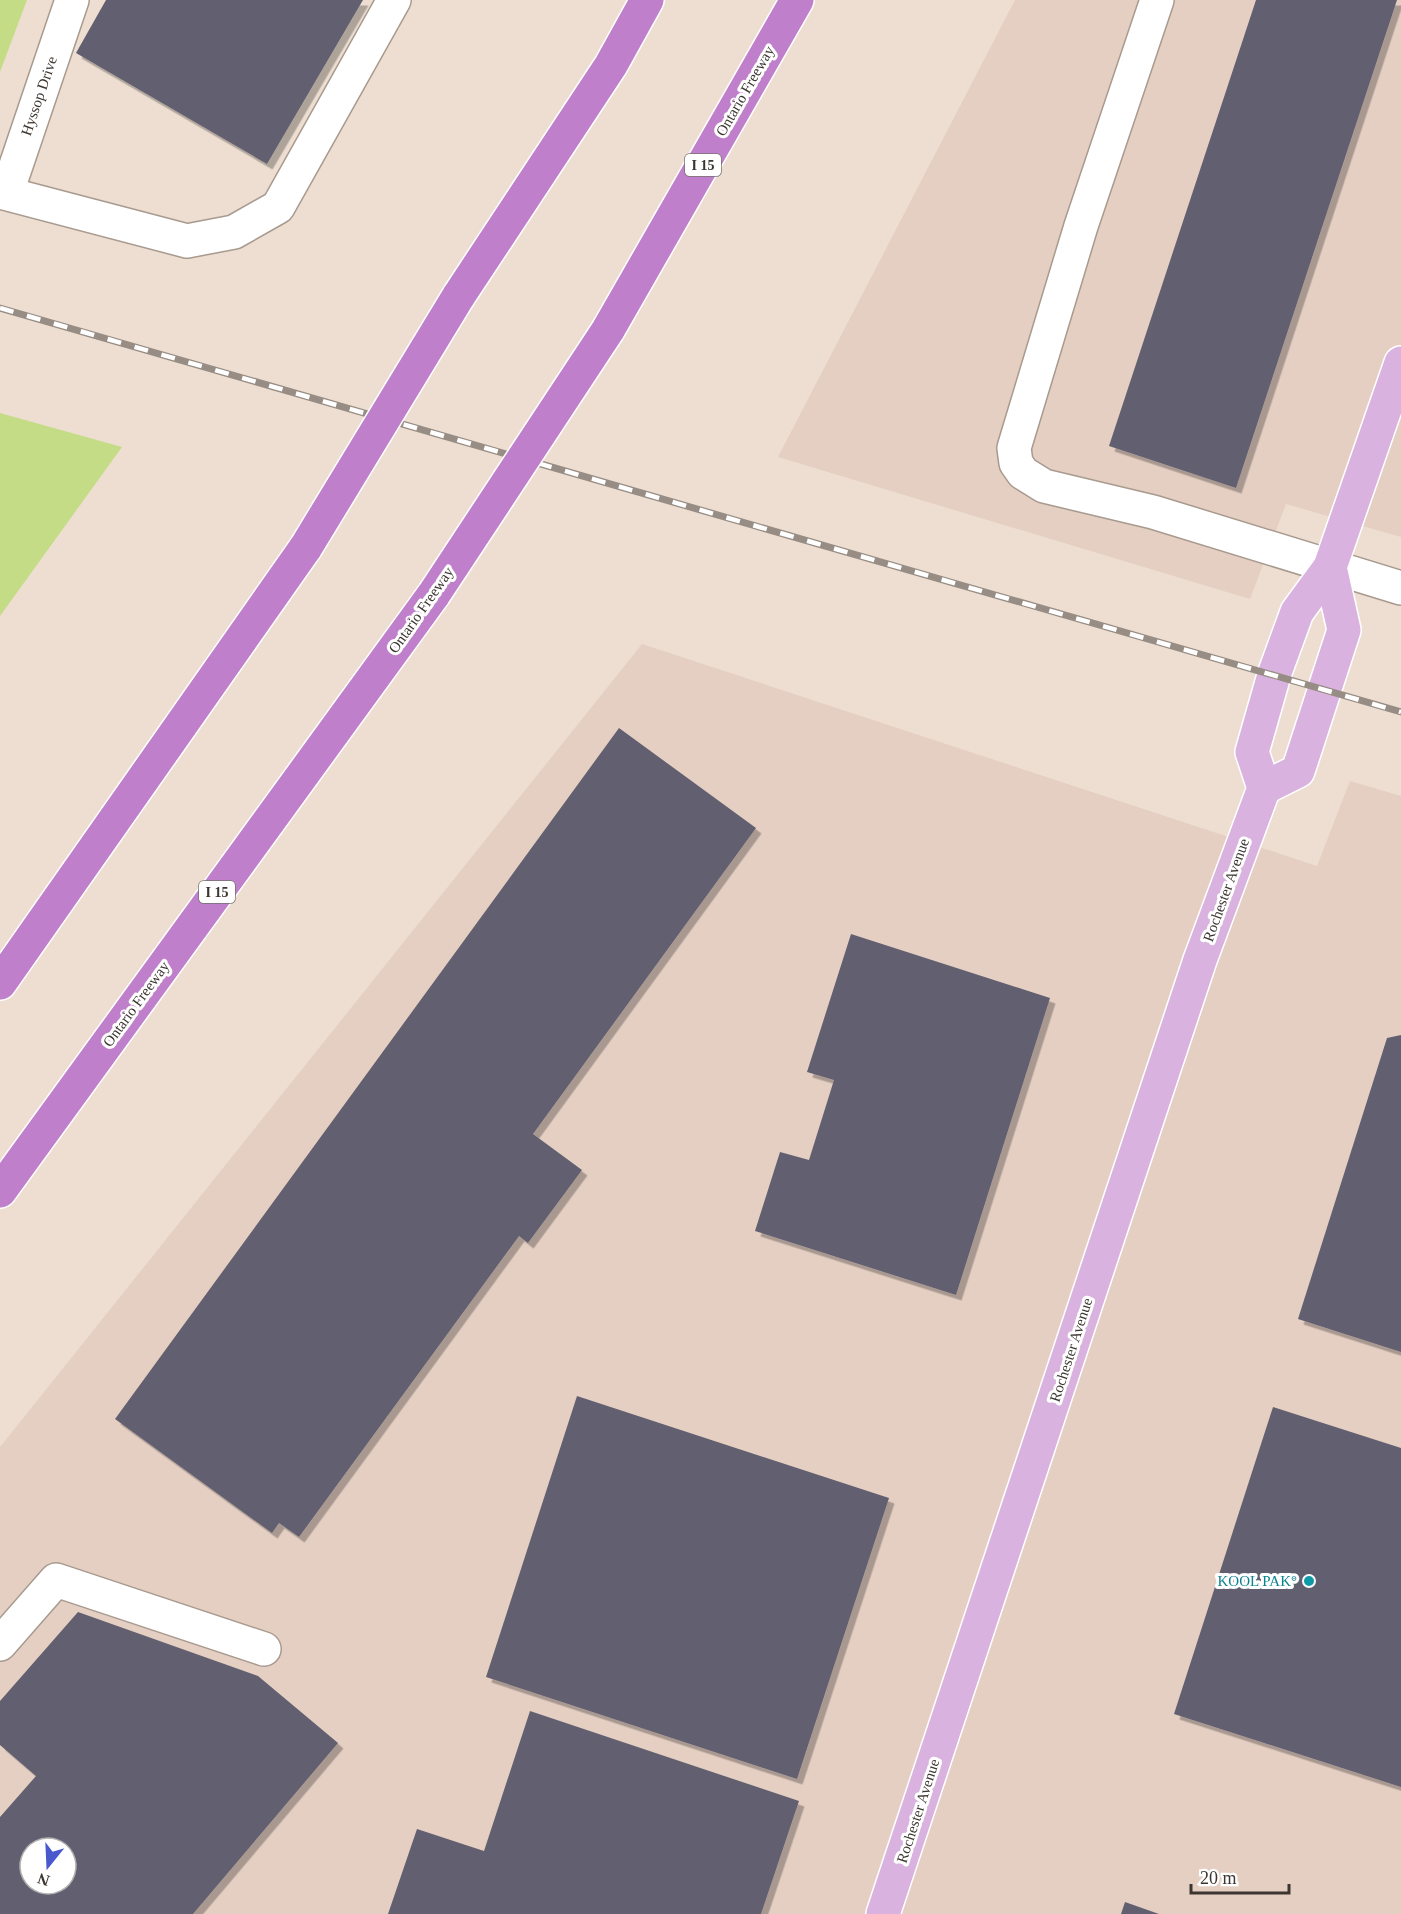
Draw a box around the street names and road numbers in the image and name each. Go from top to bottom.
street label: Ontario Freeway [713,43,777,139]
street label: Hyssop Drive [18,54,60,138]
road number: I 15 [685,154,721,176]
street label: Ontario Freeway [385,564,457,656]
street label: Rochester Avenue [1200,836,1252,944]
road number: I 15 [199,881,235,903]
street label: Ontario Freeway [100,958,173,1050]
street label: Rochester Avenue [1047,1296,1095,1404]
street label: Rochester Avenue [894,1757,942,1865]

